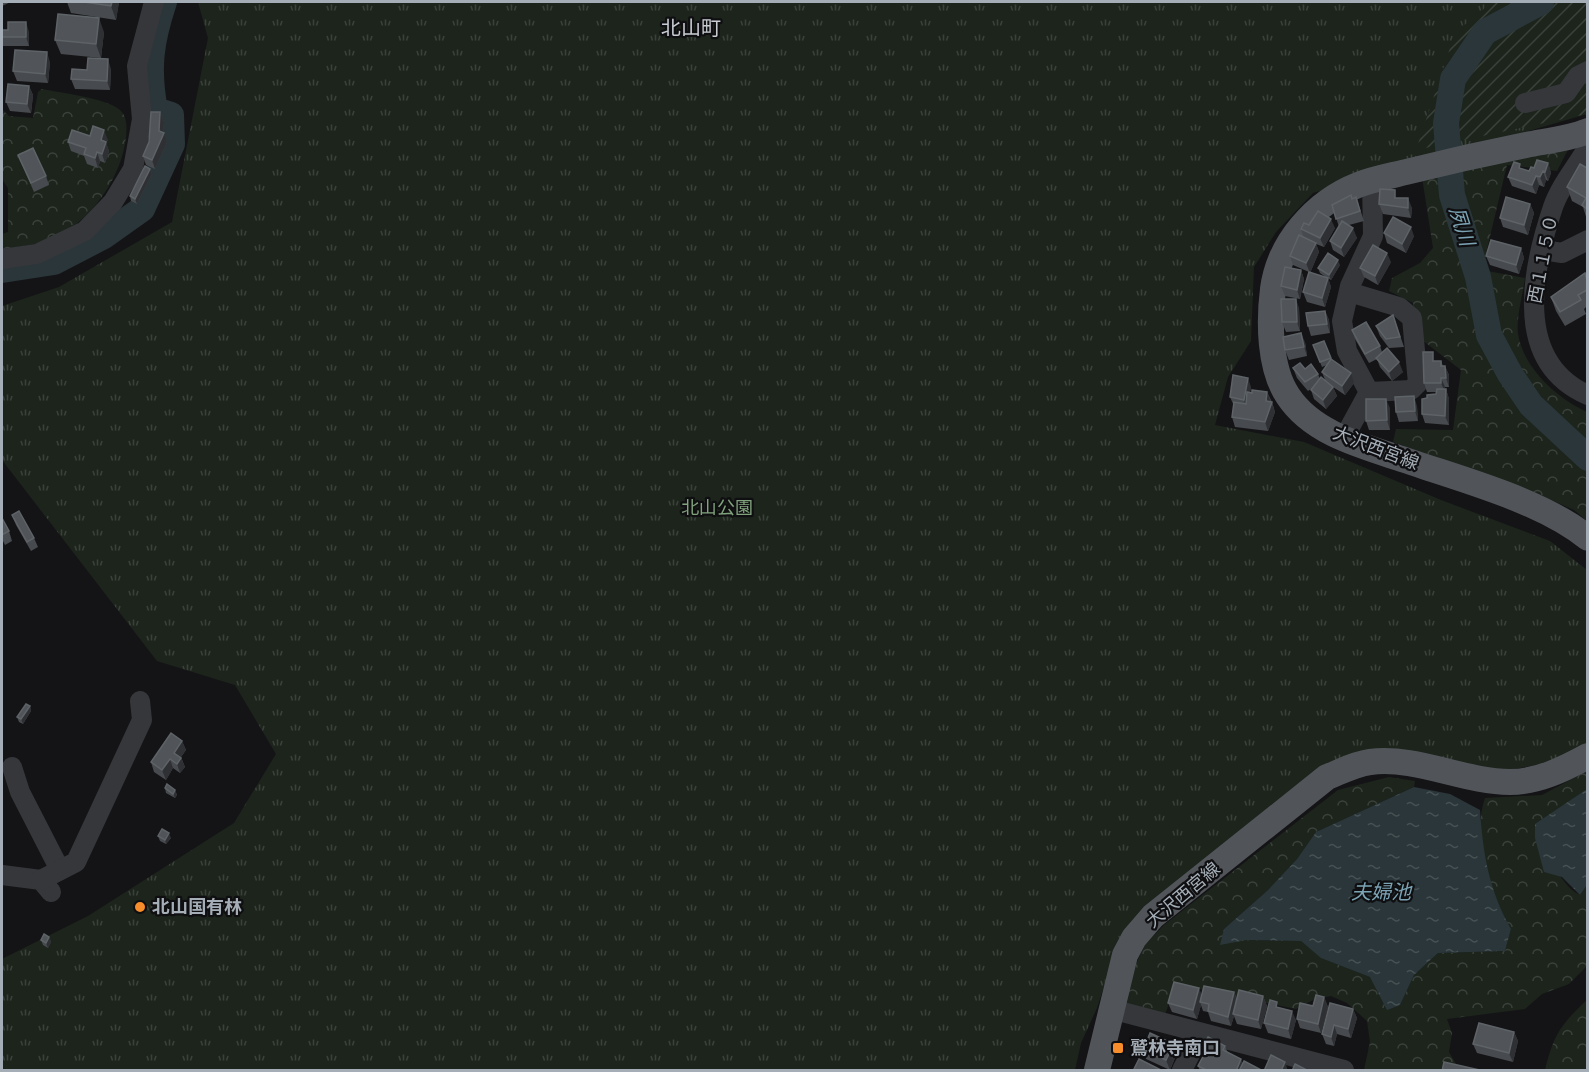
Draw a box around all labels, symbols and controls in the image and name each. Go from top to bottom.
district label: 北山町 [661,15,721,40]
water label: 夙川 [1444,203,1481,251]
street label: 西１１５０ [1523,213,1562,305]
street label: 大沢西宮線 [1330,421,1422,474]
park label: 北山公園 [681,496,753,519]
street label: 大沢西宮線 [1141,857,1225,932]
water label: 夫婦池 [1351,879,1413,904]
place label: 北山国有林 [152,895,242,918]
marker: 北山国有林 [133,900,147,914]
place label: 鷲林寺南口 [1130,1036,1220,1059]
marker: 鷲林寺南口 [1111,1041,1125,1055]

